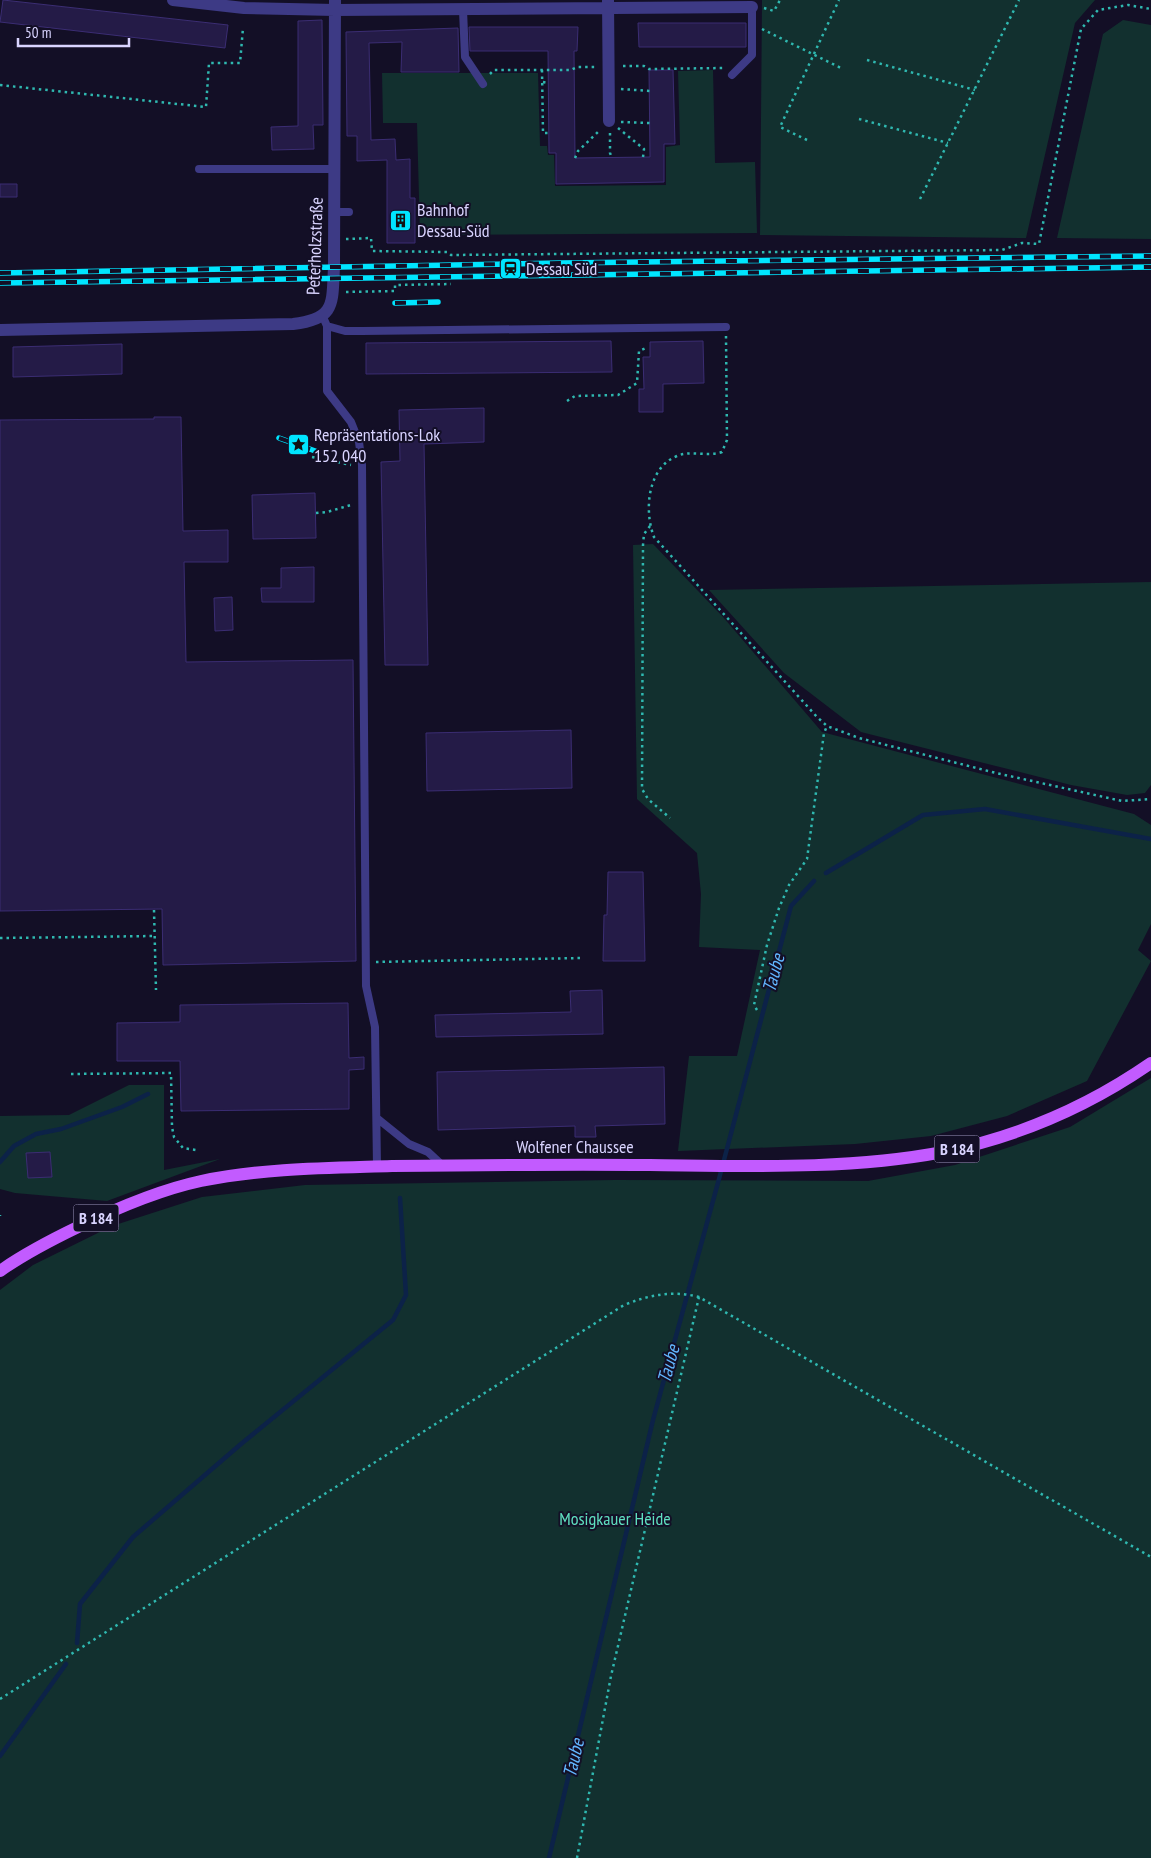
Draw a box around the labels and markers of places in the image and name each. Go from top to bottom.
place label: Bahnhof Dessau-Süd [417,198,490,242]
building icon: Bahnhof Dessau-Süd [389,208,413,232]
station icon: Dessau Süd [498,257,522,281]
place label: Dessau Süd [526,257,597,280]
place label: Repräsentations-Lok 152 040 [314,423,440,467]
place icon: Repräsentations-Lok 152 040 [286,433,310,457]

